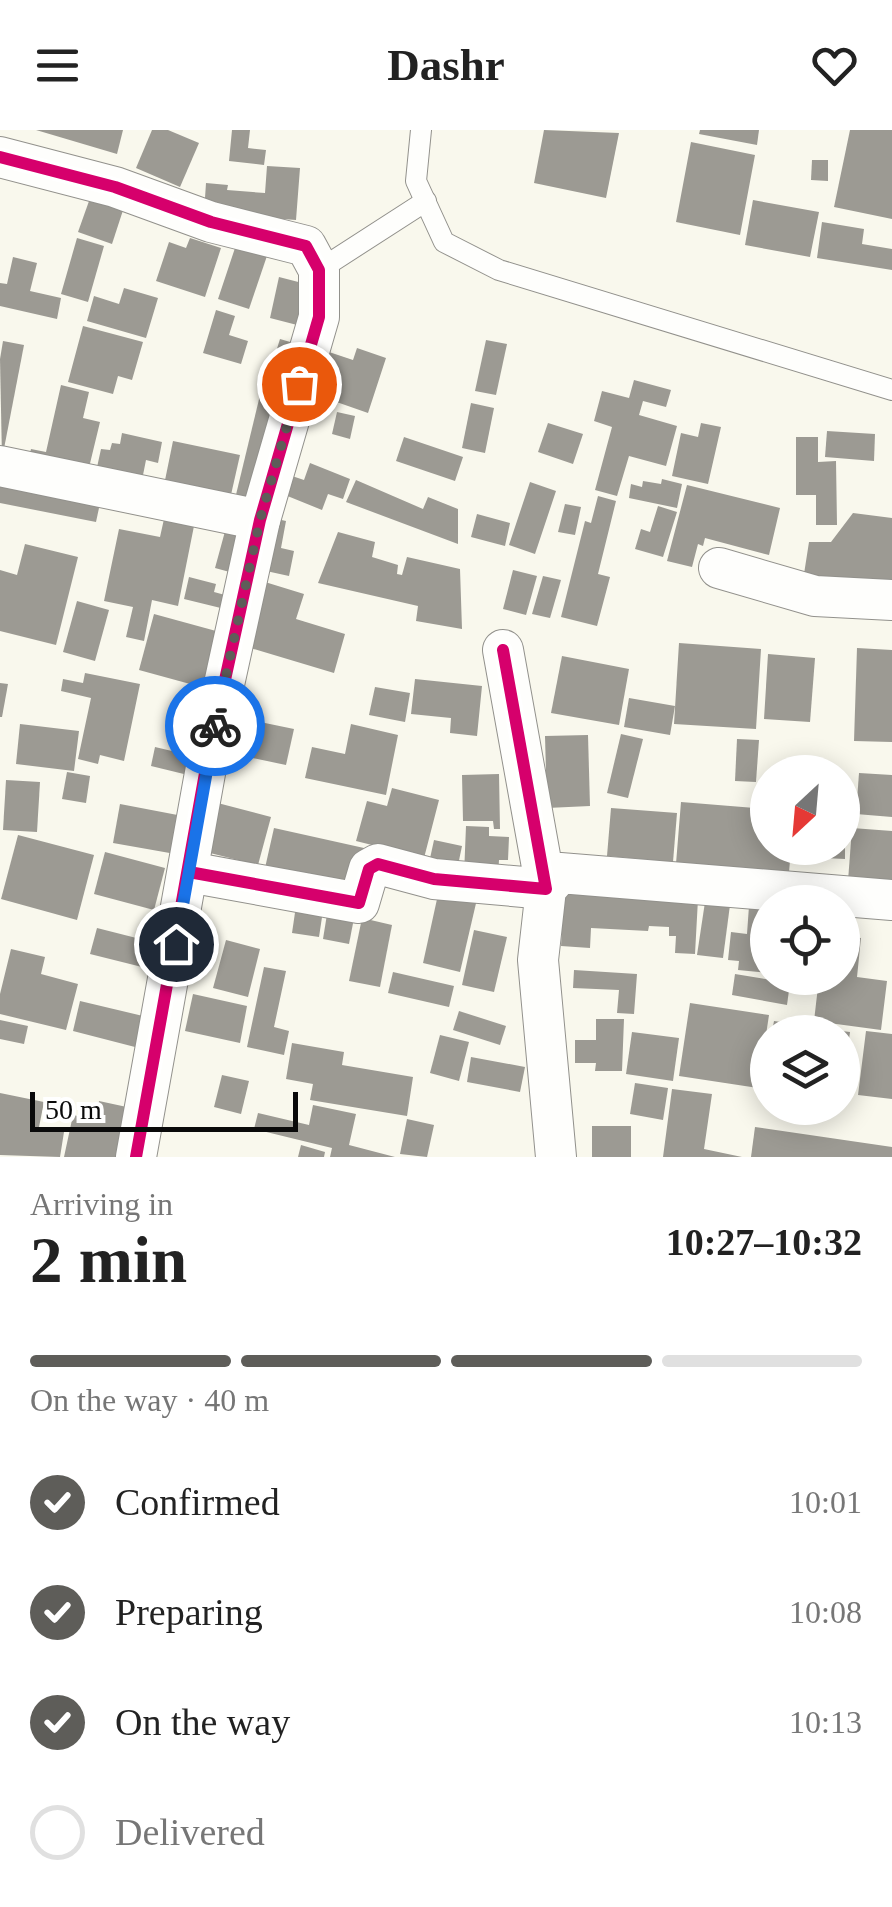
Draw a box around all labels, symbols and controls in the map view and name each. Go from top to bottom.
icon: menu [30,38,85,93]
icon: heart [807,38,862,93]
text: Dashr [387,40,505,90]
pin [257,342,342,427]
icon: bag [272,357,327,412]
courier [165,676,265,776]
icon: bike [188,699,243,754]
north arrow [750,755,860,865]
map controls [750,755,860,1125]
button: locate [750,885,860,995]
pin [134,902,219,987]
icon: home [149,917,204,972]
button: layers [750,1015,860,1125]
scale bar [30,1087,298,1131]
text: 50 m [45,1094,102,1125]
text: Arriving in [30,1186,173,1222]
text: 10:27–10:32 [666,1221,862,1263]
text: 2 min [30,1224,187,1296]
text: On the way · 40 m [30,1382,269,1418]
icon: check [30,1475,85,1530]
text: Confirmed [115,1481,280,1523]
text: 10:01 [789,1484,862,1520]
icon: check [30,1585,85,1640]
text: Preparing [115,1591,263,1633]
text: 10:08 [789,1594,862,1630]
icon: check [30,1695,85,1750]
text: On the way [115,1701,290,1743]
text: 10:13 [789,1704,862,1740]
text: Delivered [115,1811,265,1853]

